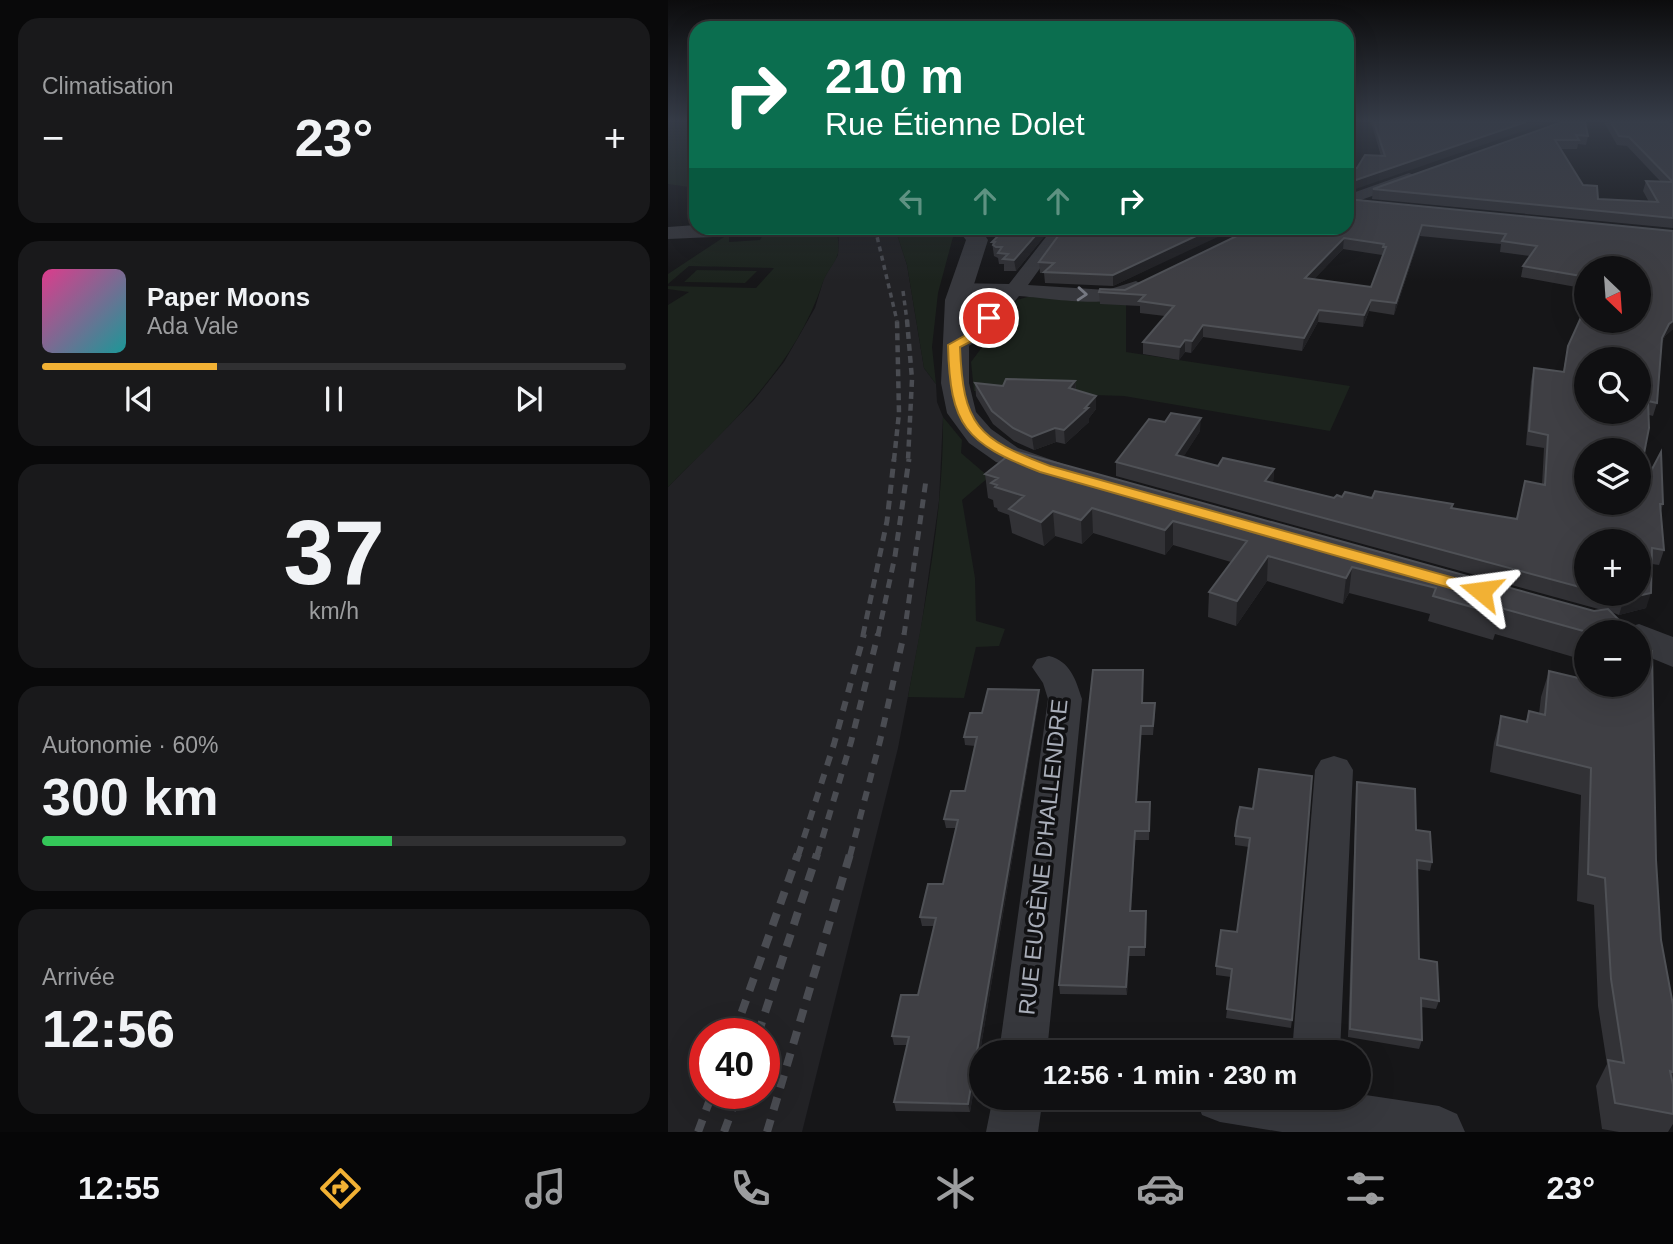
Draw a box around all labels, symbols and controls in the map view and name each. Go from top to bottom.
icon: right [710,49,801,140]
text: 210 m [825,49,964,103]
text: Climatisation [42,73,174,99]
text: Rue Étienne Dolet [825,106,1085,142]
text: 23° [295,109,373,167]
text: − [42,117,64,159]
text: + [604,117,626,159]
icon: left [893,182,931,220]
icon: ahead [966,182,1004,220]
icon: ahead [1039,182,1077,220]
icon: right [1112,182,1150,220]
north arrow [1574,256,1652,332]
map controls [1574,256,1651,697]
text: Paper Moons [147,282,310,312]
one-way arrow [1077,287,1088,302]
pin [959,288,1019,348]
icon: arrive [970,299,1008,337]
text: Ada Vale [147,313,239,339]
button: search [1574,347,1651,424]
icon: previous [120,380,158,418]
icon: pause [315,380,353,418]
icon: next [510,380,548,418]
button: layers [1574,438,1651,515]
text: 37 [283,502,385,603]
button: + [1574,529,1651,606]
position arrow [1444,554,1518,628]
text: km/h [309,598,359,624]
button: − [1574,620,1651,697]
street label: RUE EUGÈNE D'HALLENDRE [1013,698,1073,1016]
text: Autonomie · 60% [42,732,218,758]
text: 300 km [42,768,218,826]
text: Arrivée [42,964,115,990]
text: 12:56 [42,1000,175,1058]
speed limit sign: 40 [689,1018,780,1109]
text: 12:56 · 1 min · 230 m [1043,1060,1297,1090]
icon: directions [316,1164,365,1213]
icon: music [521,1164,570,1213]
icon: phone [726,1164,775,1213]
icon: climate [931,1164,980,1213]
icon: car [1136,1164,1185,1213]
icon: filters [1341,1164,1390,1213]
text: 12:55 [78,1170,160,1206]
text: 23° [1547,1170,1595,1206]

